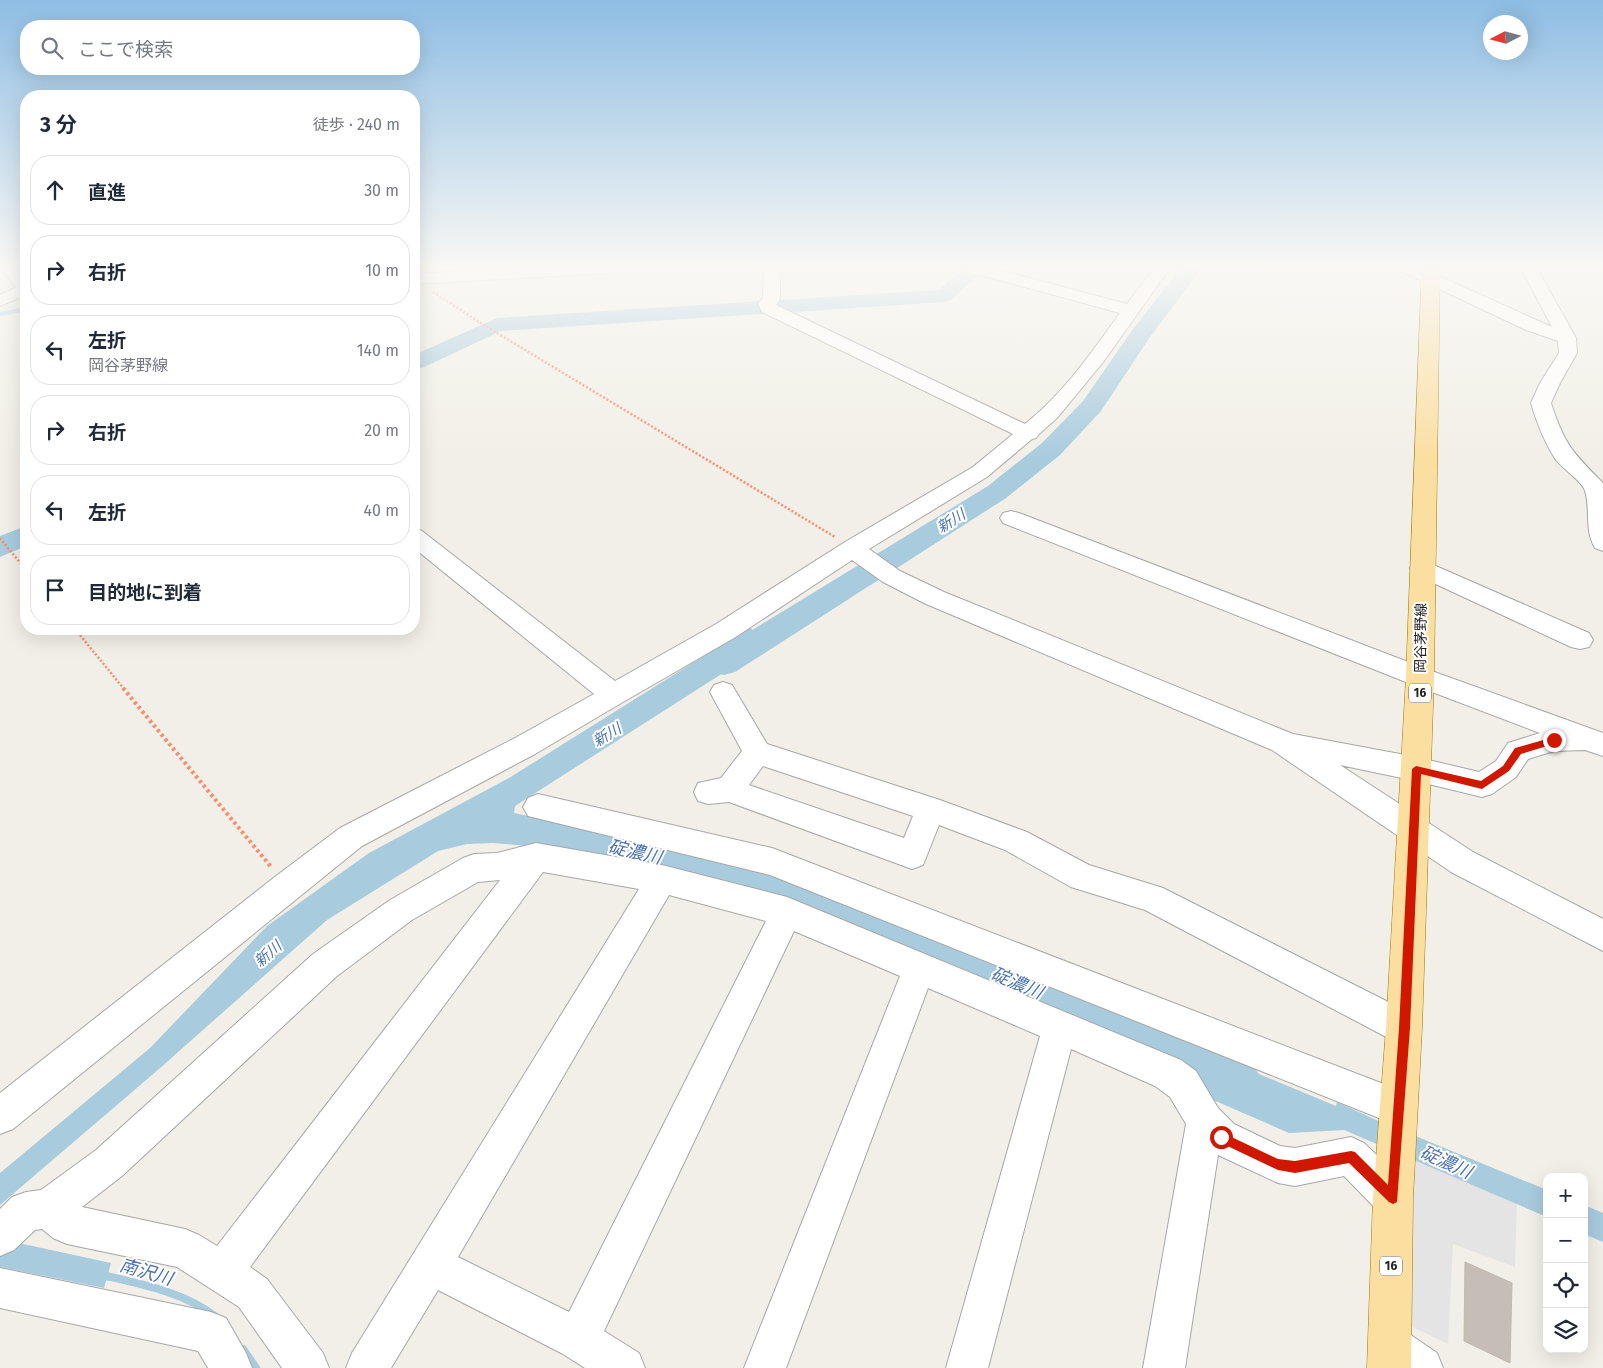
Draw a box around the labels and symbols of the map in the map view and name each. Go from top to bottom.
north arrow [1483,15,1528,60]
water label: 新川 [934,504,970,537]
street label: 岡谷茅野線 [1412,603,1430,673]
road number: 16 [1409,684,1431,702]
water label: 新川 [590,719,626,750]
route end [1543,729,1566,752]
water label: 碇濃川 [606,835,666,869]
water label: 新川 [251,936,287,971]
water label: 碇濃川 [988,962,1048,1004]
route start [1210,1126,1233,1149]
water label: 碇濃川 [1417,1141,1477,1184]
water label: 南沢川 [117,1254,177,1291]
road number: 16 [1380,1256,1402,1276]

